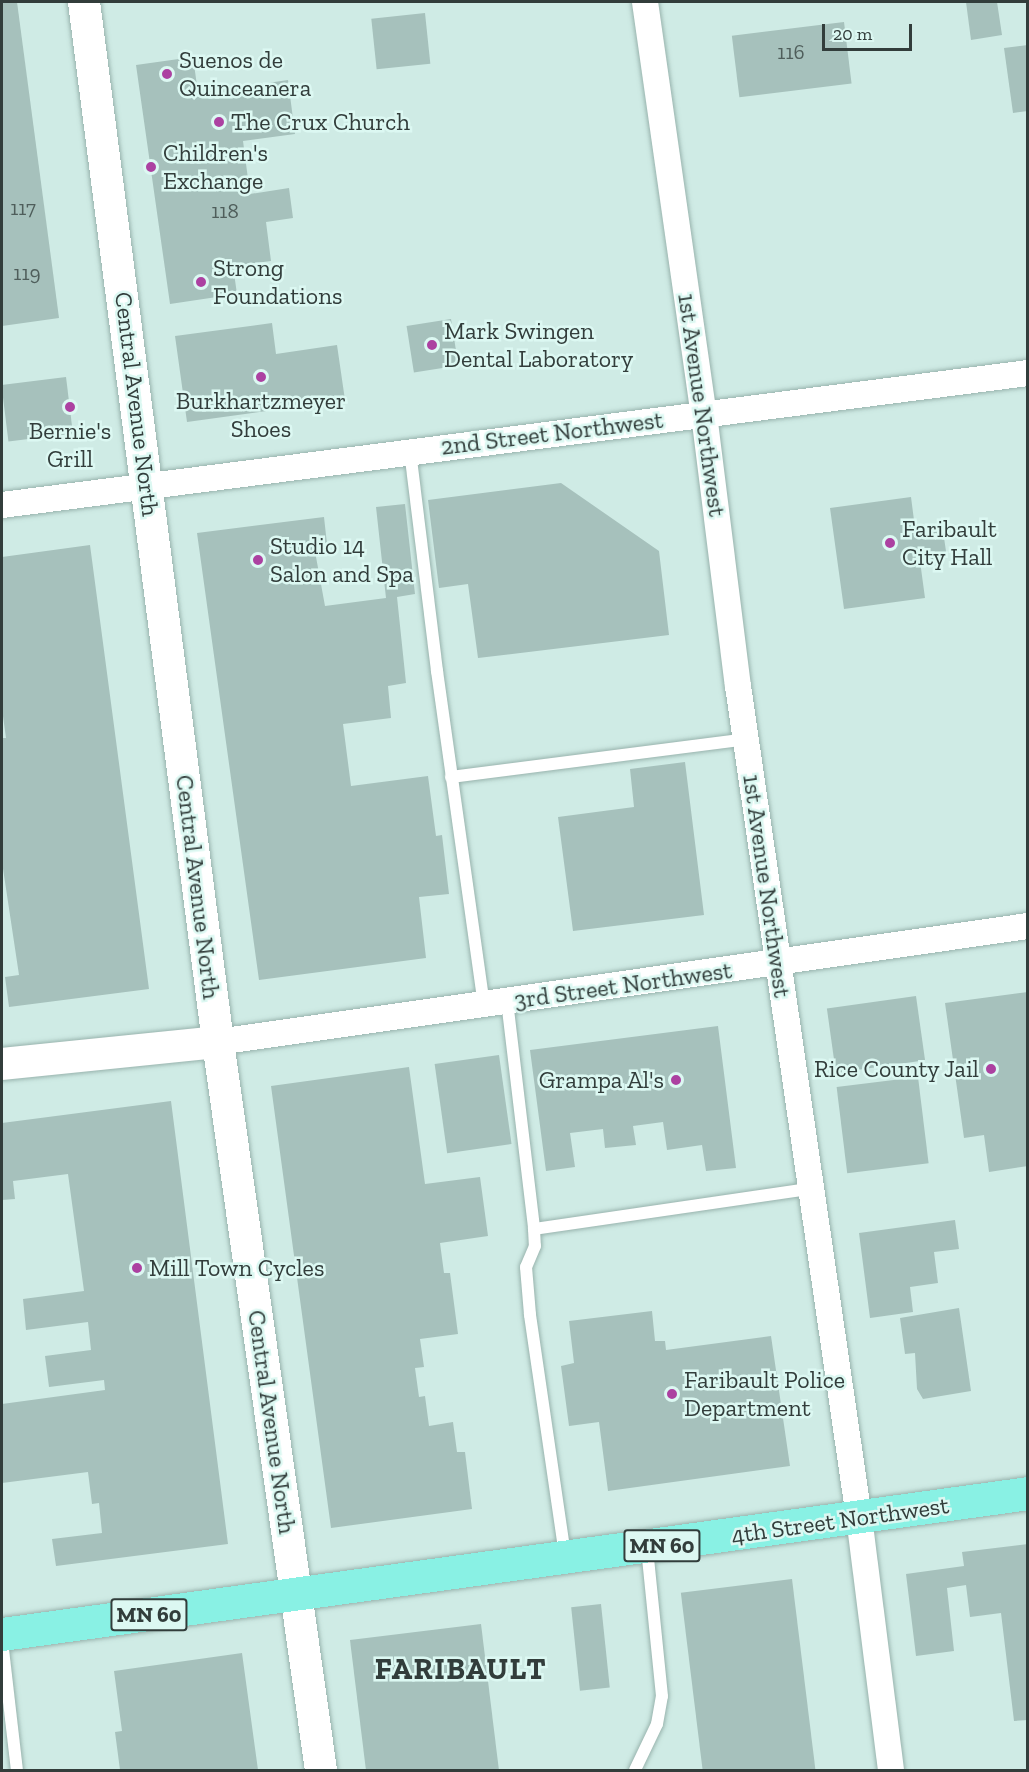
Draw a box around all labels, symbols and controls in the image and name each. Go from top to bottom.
scale bar [825,12,915,50]
text: 20 m [833,23,872,45]
house number: 116 [777,39,805,65]
place label: Suenos de Quinceanera [179,46,311,102]
marker: Suenos de Quinceanera [160,67,174,81]
place label: The Crux Church [231,108,410,136]
marker: The Crux Church [212,115,226,129]
place label: Children's Exchange [163,139,268,195]
marker: Children's Exchange [144,160,158,174]
house number: 117 [10,195,36,221]
house number: 118 [211,198,239,224]
place label: Strong Foundations [213,254,342,310]
house number: 119 [13,260,41,286]
marker: Strong Foundations [194,275,208,289]
street label: Central Avenue North [109,290,165,518]
street label: 1st Avenue Northwest [672,291,732,519]
place label: Mark Swingen Dental Laboratory [444,317,633,373]
marker: Mark Swingen Dental Laboratory [425,338,439,352]
marker: Burkhartzmeyer Shoes [254,370,268,384]
place label: Burkhartzmeyer Shoes [176,387,346,443]
marker: Bernie's Grill [63,400,77,414]
street label: 2nd Street Northwest [439,405,665,461]
place label: Bernie's Grill [29,417,111,473]
place label: Faribault City Hall [902,515,997,571]
place label: Studio 14 Salon and Spa [270,532,414,588]
marker: Faribault City Hall [883,536,897,550]
marker: Studio 14 Salon and Spa [251,553,265,567]
street label: 1st Avenue Northwest [737,772,797,1000]
street label: Central Avenue North [170,773,226,1001]
street label: 3rd Street Northwest [512,955,734,1015]
place label: Rice County Jail [813,1055,979,1083]
marker: Rice County Jail [984,1062,998,1076]
place label: Grampa Al's [538,1066,664,1094]
marker: Grampa Al's [669,1073,683,1087]
place label: Mill Town Cycles [149,1254,325,1282]
marker: Mill Town Cycles [130,1261,144,1275]
street label: Central Avenue North [242,1308,302,1536]
place label: Faribault Police Department [684,1366,845,1422]
marker: Faribault Police Department [665,1387,679,1401]
street label: 4th Street Northwest [729,1490,951,1550]
road number: MN 60 [623,1527,701,1565]
road number: MN 60 [110,1596,188,1634]
district label: FARIBAULT [375,1651,547,1687]

